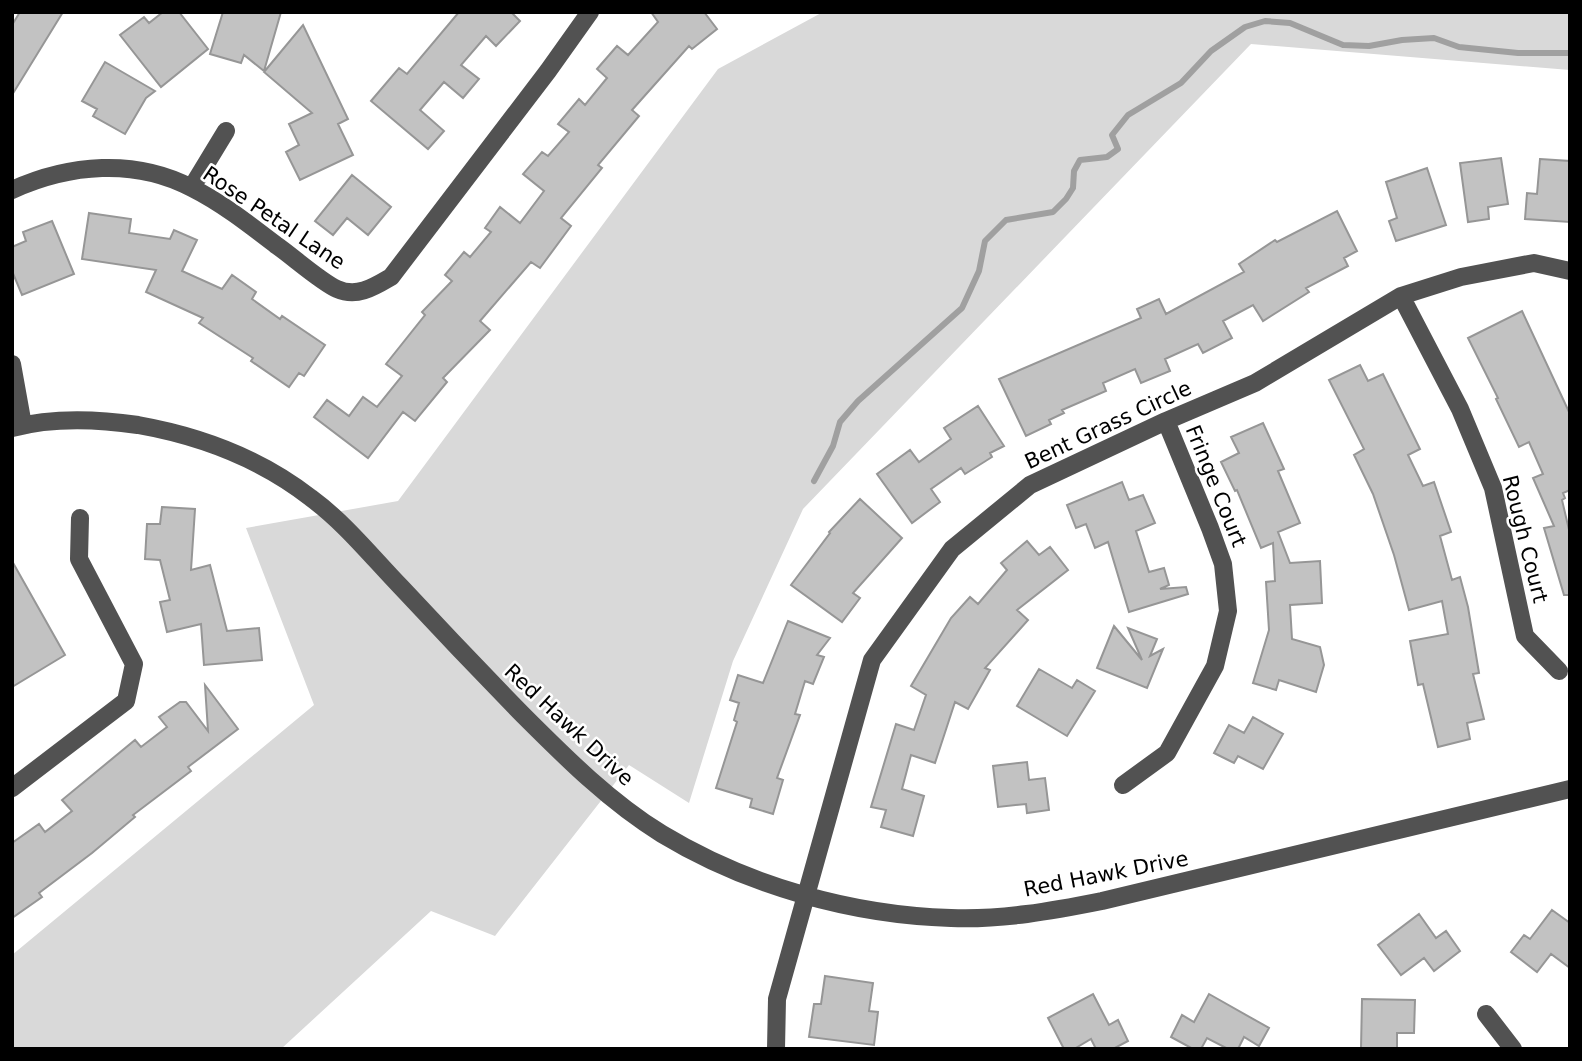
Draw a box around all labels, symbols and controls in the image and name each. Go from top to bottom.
street label: Rose Petal Lane [198,162,350,274]
street label: Bent Grass Circle [1021,376,1195,474]
street label: Fringe Court [1181,422,1251,550]
street label: Rough Court [1498,473,1552,605]
street label: Red Hawk Drive [500,659,638,791]
street label: Red Hawk Drive [1022,846,1190,902]

